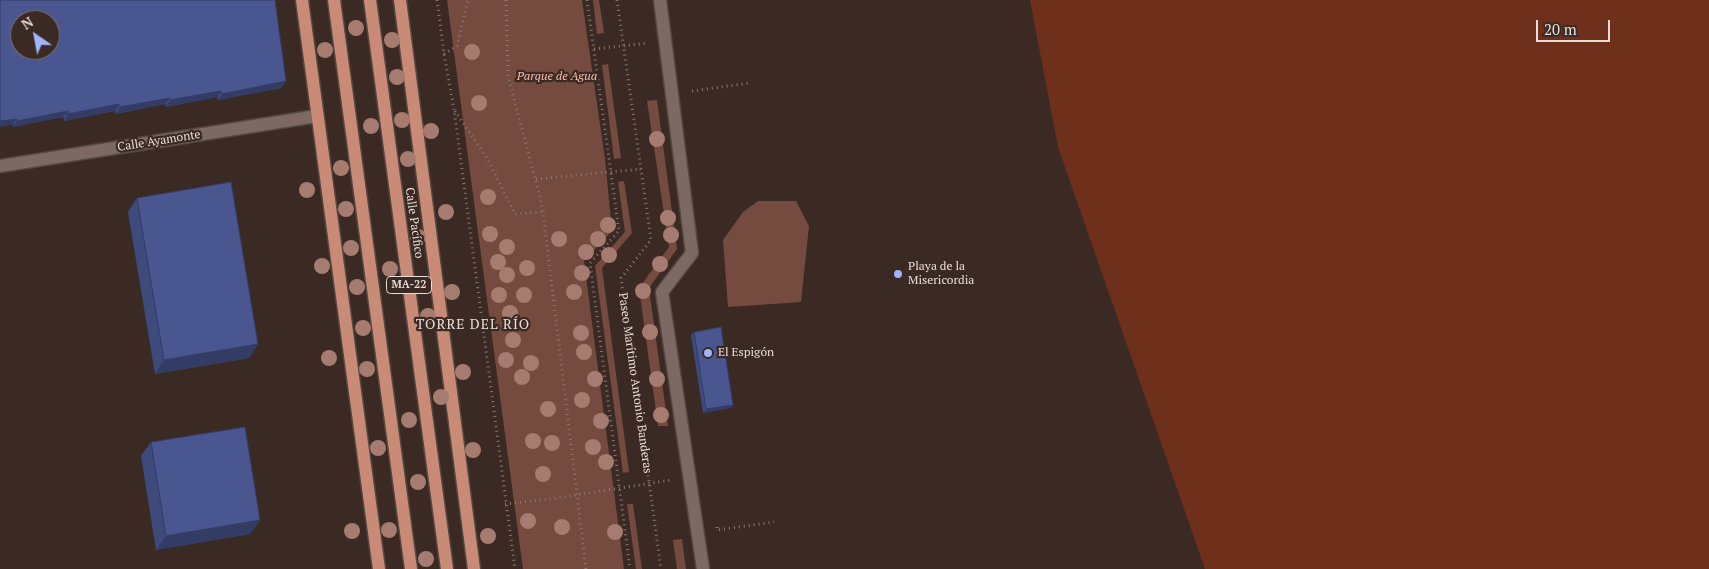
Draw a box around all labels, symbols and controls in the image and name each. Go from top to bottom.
north arrow [10,10,60,60]
scale bar [1539,10,1613,42]
text: N [17,12,37,34]
text: 20 m [1544,19,1577,39]
park label: Parque de Agua [517,70,597,84]
street label: Calle Ayamonte [116,127,202,155]
street label: Calle Pacífico [402,187,426,259]
place label: Playa de la Misericordia [908,260,974,288]
marker: Playa de la Misericordia [892,268,904,280]
road number: MA-22 [386,276,432,294]
street label: Paseo Marítimo Antonio Banderas [615,292,655,474]
district label: TORRE DEL RÍO [414,317,532,333]
place label: El Espigón [718,346,774,360]
marker: El Espigón [702,347,714,359]

